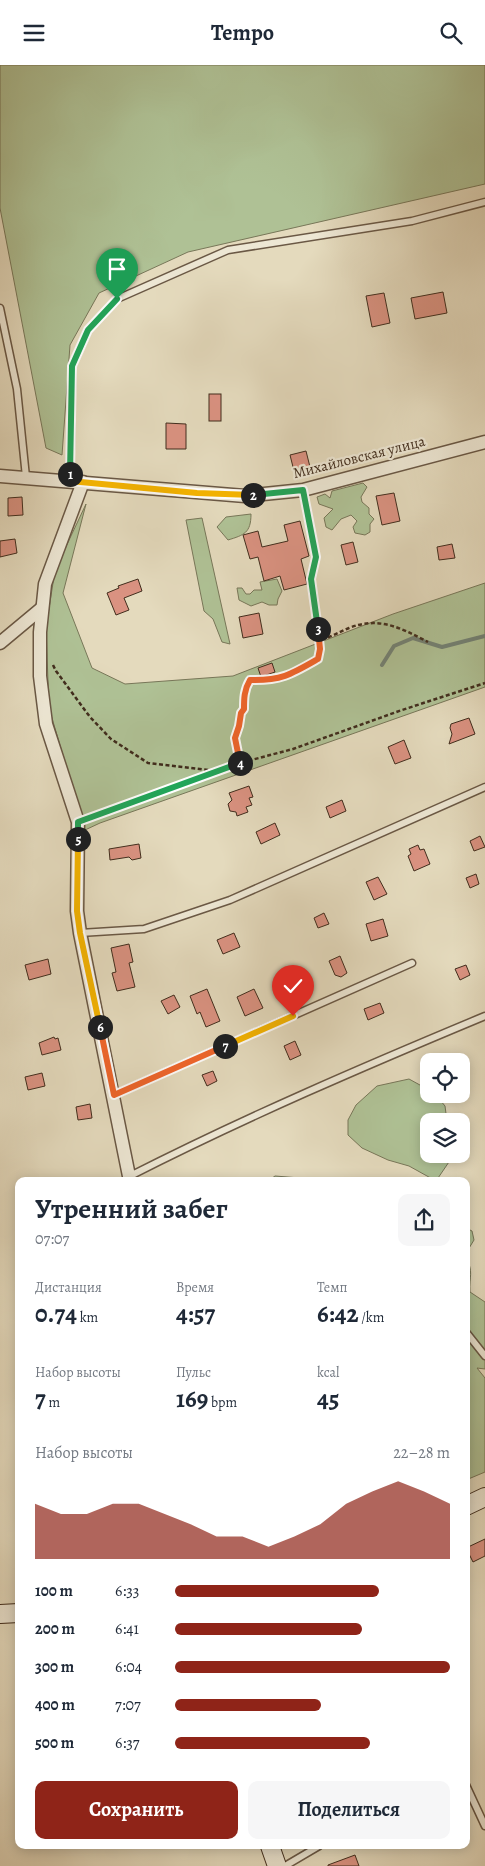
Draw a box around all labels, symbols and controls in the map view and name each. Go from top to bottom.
text: Tempo [211,18,274,48]
icon: menu [20,19,48,47]
icon: search [437,19,465,47]
pin [96,248,138,299]
icon: arrive [103,255,131,283]
street label: Михайловская улица [291,431,427,483]
pin: 1 [58,461,82,487]
text: 1 [68,465,73,484]
pin: 2 [240,483,266,507]
text: 2 [250,486,257,505]
pin: 3 [306,617,330,641]
text: 3 [315,620,322,639]
pin: 4 [228,751,252,775]
text: 4 [237,754,244,773]
pin: 5 [66,827,90,851]
text: 5 [76,830,81,849]
pin [272,965,314,1016]
icon: check [279,972,307,1000]
pin: 6 [88,1015,112,1039]
text: 6 [97,1018,104,1037]
pin: 7 [212,1033,238,1059]
text: 7 [223,1037,228,1056]
map controls [420,1053,470,1163]
button: locate [420,1053,470,1103]
button: layers [420,1113,470,1163]
text: Утренний забег [35,1190,228,1228]
button: share [398,1194,450,1246]
text: 07:07 [35,1228,69,1250]
text: Дистанция [35,1278,102,1297]
text: Время [176,1278,214,1297]
text: Темп [317,1278,348,1297]
text: 0.74 [35,1297,77,1331]
text: 4:57 [176,1297,215,1331]
text: 6:42 [317,1297,358,1331]
text: km [77,1308,98,1327]
text: /km [358,1308,384,1327]
text: Набор высоты [35,1363,121,1382]
text: Пульс [176,1363,211,1382]
text: kcal [317,1363,339,1382]
text: 7 [35,1382,46,1416]
text: 169 [176,1382,208,1416]
text: 45 [317,1382,339,1416]
text: m [46,1393,60,1412]
text: bpm [208,1393,237,1412]
text: Набор высоты [35,1442,133,1464]
text: 22–28 m [393,1442,450,1464]
text: 100 m [35,1580,73,1602]
text: 6:33 [115,1580,140,1602]
text: 200 m [35,1618,75,1640]
text: 6:41 [115,1618,139,1640]
text: 300 m [35,1656,74,1678]
text: 6:04 [115,1656,142,1678]
text: 400 m [35,1694,75,1716]
text: 7:07 [115,1694,141,1716]
text: 500 m [35,1732,74,1754]
text: 6:37 [115,1732,140,1754]
button: Сохранить [35,1781,238,1839]
button: Поделиться [248,1781,450,1839]

